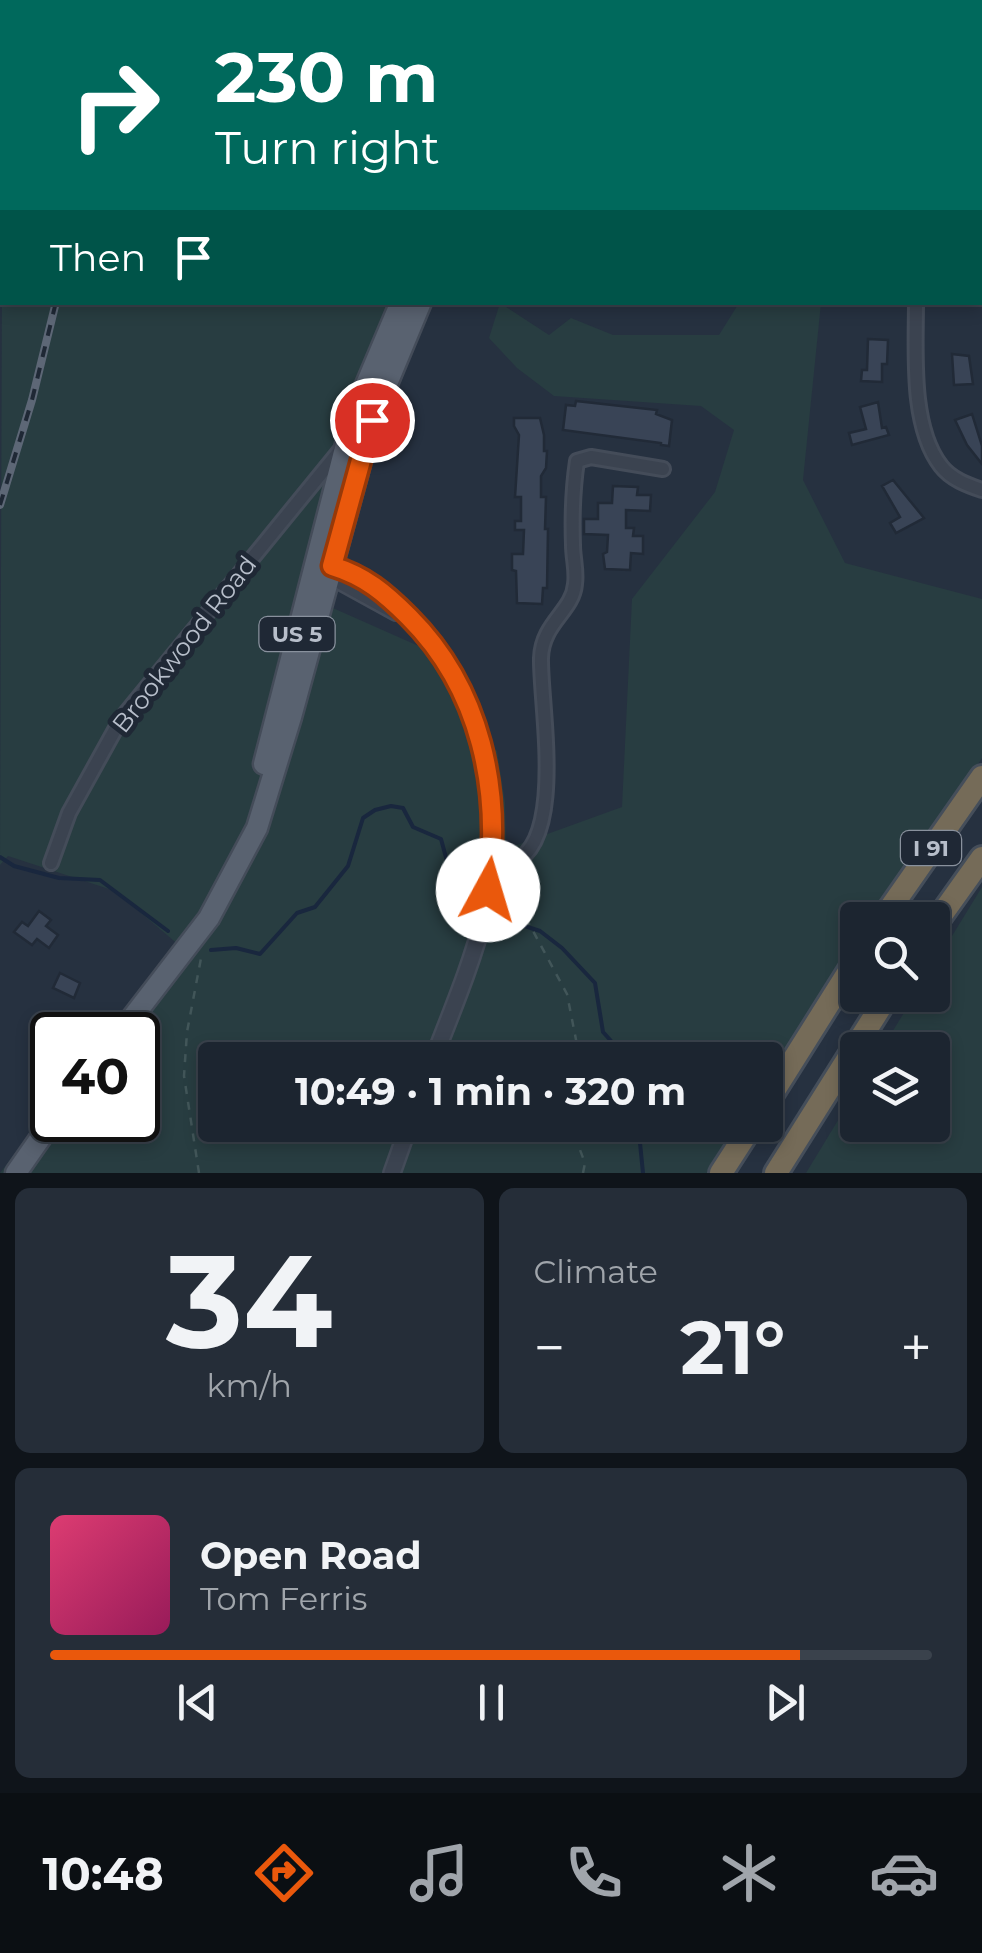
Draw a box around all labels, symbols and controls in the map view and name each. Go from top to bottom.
text: 230 m [215,34,439,120]
icon: right [50,40,180,170]
text: Turn right [215,120,440,175]
icon: arrive [166,230,221,285]
text: Then [50,234,146,281]
pin [330,378,415,463]
icon: arrive [345,393,400,448]
street label: Brookwood Road [106,550,262,738]
road number: US 5 [260,617,334,651]
road number: I 91 [901,831,961,865]
position arrow [436,838,540,942]
map controls [840,902,950,1142]
button: search [840,902,950,1012]
speed limit sign: 40 [30,1012,160,1142]
button: layers [840,1032,950,1142]
text: 10:49 · 1 min · 320 m [295,1068,686,1115]
text: 34 [166,1221,333,1380]
text: Climate [534,1252,658,1291]
text: 21° [680,1301,785,1393]
text: − [534,1314,565,1381]
text: + [900,1314,932,1381]
text: km/h [207,1366,292,1405]
text: Open Road [200,1532,422,1579]
text: Tom Ferris [200,1579,367,1618]
icon: previous [170,1675,225,1730]
icon: pause [464,1675,519,1730]
icon: next [758,1675,813,1730]
icon: directions [249,1838,319,1908]
icon: music [404,1838,474,1908]
icon: phone [559,1838,629,1908]
icon: climate [714,1838,784,1908]
icon: car [869,1838,939,1908]
text: 10:48 [43,1846,164,1901]

